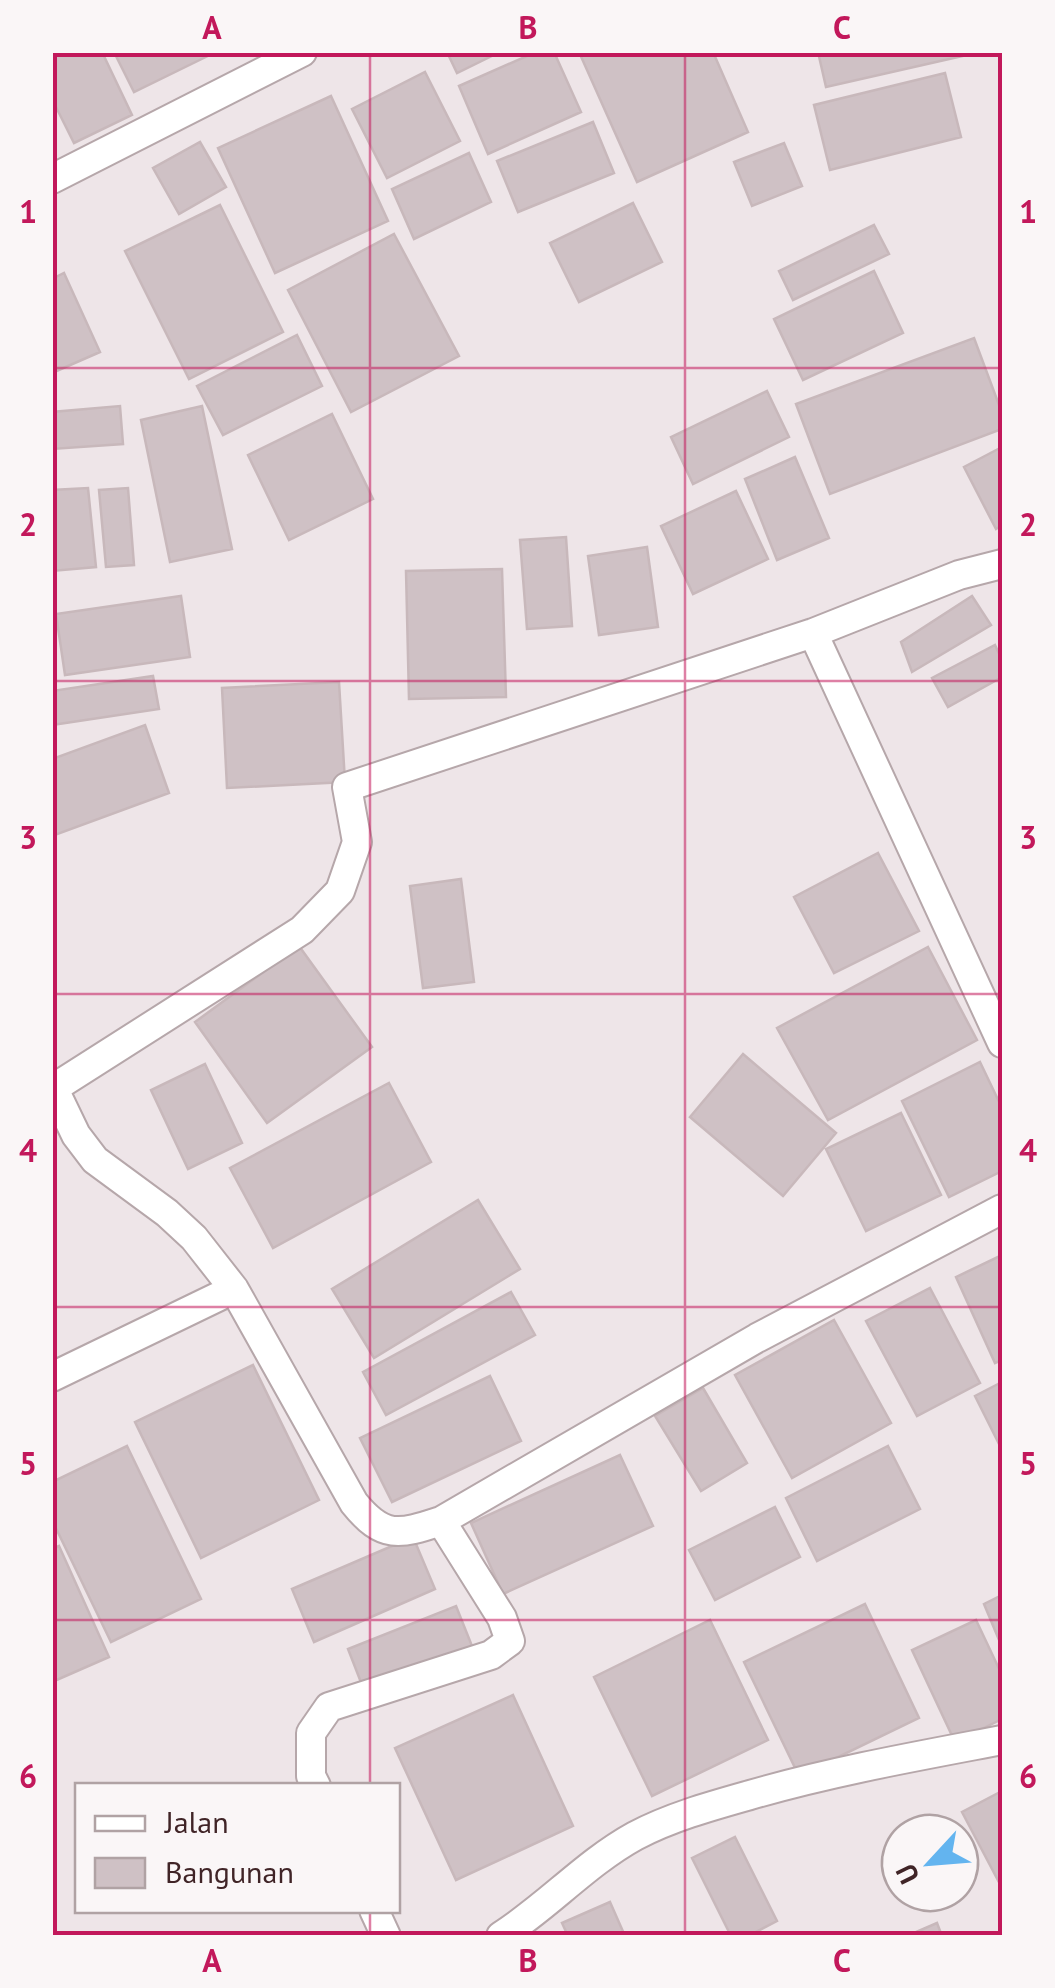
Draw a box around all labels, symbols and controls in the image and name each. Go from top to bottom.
text: A [202,6,222,48]
text: B [519,6,537,48]
text: C [833,6,851,48]
text: 1 [19,190,37,232]
text: 1 [1019,190,1037,232]
text: 2 [19,503,37,545]
text: 2 [1019,503,1037,545]
text: 3 [19,816,37,858]
text: 3 [1019,816,1037,858]
text: 4 [19,1129,37,1171]
text: 4 [1019,1129,1037,1171]
text: 5 [19,1442,37,1484]
text: 5 [1019,1442,1037,1484]
text: 6 [19,1755,37,1797]
text: 6 [1019,1755,1037,1797]
legend [75,1783,400,1913]
text: Jalan [163,1802,229,1841]
north arrow [880,1813,980,1913]
text: Bangunan [165,1852,294,1891]
text: U [887,1858,928,1890]
text: A [202,1939,222,1981]
text: B [519,1939,537,1981]
text: C [833,1939,851,1981]

